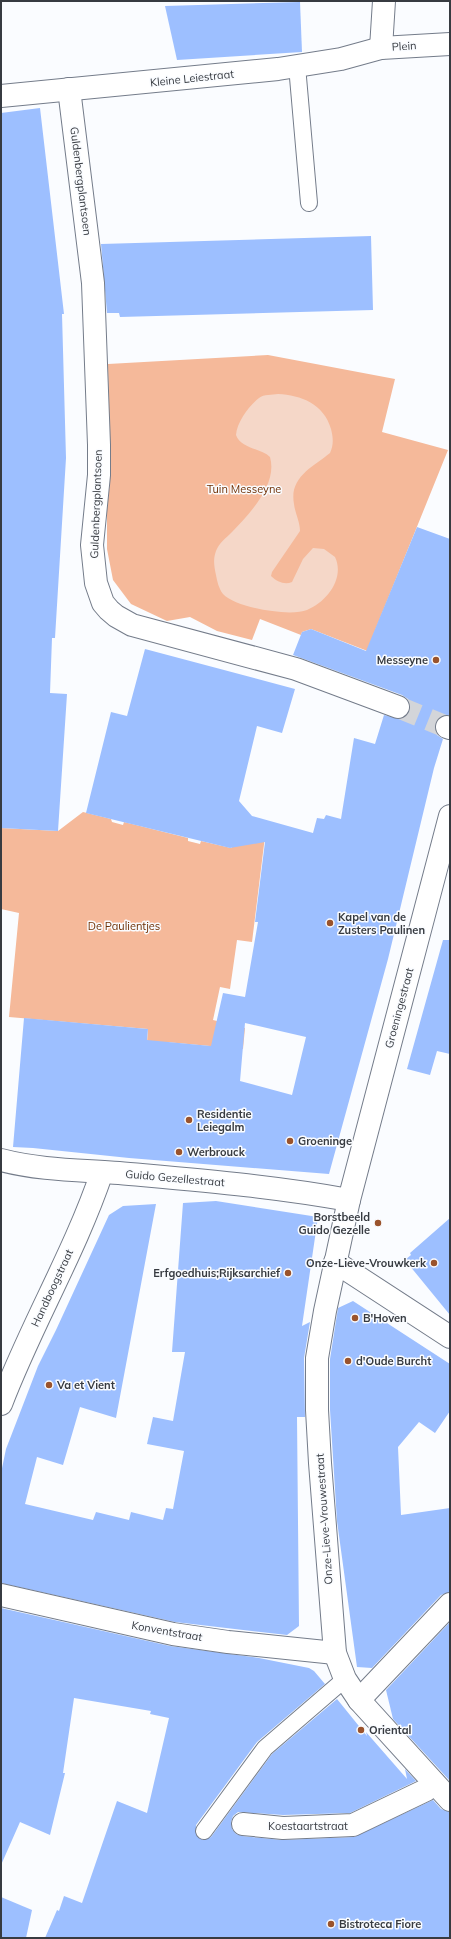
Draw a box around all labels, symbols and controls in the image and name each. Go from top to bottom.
street label: Plein [391,38,417,54]
street label: Kleine Leiestraat [149,67,235,89]
street label: Guldenbergplantsoen [67,126,95,236]
street label: Guldenbergplantsoen [87,449,105,559]
park label: Tuin Messeyne [207,482,281,496]
place label: Messeyne [377,653,428,667]
marker: Messeyne [431,655,441,665]
place label: Kapel van de Zusters Paulinen [338,910,425,937]
marker: Kapel van de Zusters Paulinen [325,918,335,928]
park label: De Paulientjes [88,919,160,933]
street label: Groeningestraat [382,966,416,1050]
place label: Residentie Leiegalm [197,1107,252,1134]
marker: Residentie Leiegalm [184,1115,194,1125]
place label: Groeninge [298,1134,352,1148]
marker: Groeninge [285,1136,295,1146]
place label: Werbrouck [187,1145,246,1159]
marker: Werbrouck [174,1147,184,1157]
street label: Guido Gezellestraat [125,1167,225,1189]
place label: Borstbeeld Guido Gezelle [299,1210,370,1237]
marker: Borstbeeld Guido Gezelle [373,1218,383,1228]
street label: Handboogstraat [28,1247,76,1329]
place label: Onze-Lieve-Vrouwkerk [306,1256,427,1270]
marker: Onze-Lieve-Vrouwkerk [429,1258,439,1268]
place label: Erfgoedhuis;Rijksarchief [153,1266,281,1280]
marker: Erfgoedhuis;Rijksarchief [283,1268,293,1278]
place label: B'Hoven [363,1311,407,1325]
marker: B'Hoven [350,1313,360,1323]
place label: d'Oude Burcht [356,1354,431,1368]
marker: d'Oude Burcht [343,1356,353,1366]
place label: Va et Vient [56,1378,115,1392]
marker: Va et Vient [44,1380,54,1390]
street label: Onze-Lieve-Vrouwestraat [312,1453,336,1585]
street label: Konventstraat [130,1618,204,1644]
place label: Oriental [369,1723,412,1737]
marker: Oriental [356,1725,366,1735]
street label: Koestaartstraat [268,1819,348,1833]
place label: Bistroteca Fiore [339,1917,421,1931]
marker: Bistroteca Fiore [326,1919,336,1929]

